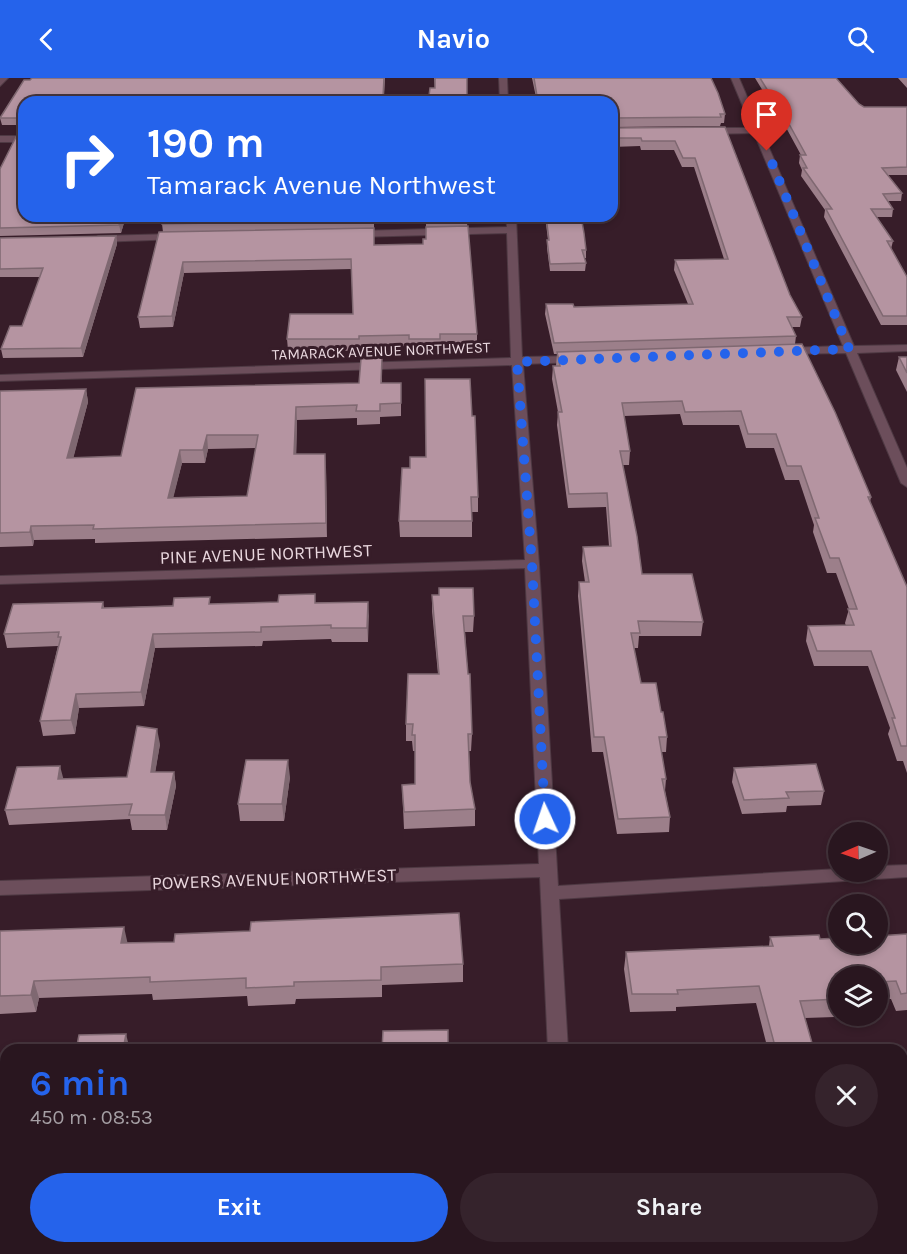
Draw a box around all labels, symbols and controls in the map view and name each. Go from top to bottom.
icon: back [30,23,63,56]
text: Navio [417,23,490,55]
icon: search [844,23,877,56]
pin [741,89,792,151]
icon: arrive [750,98,783,131]
text: 190 m [147,118,265,168]
icon: right [48,120,126,198]
text: Tamarack Avenue Northwest [147,169,496,201]
street label: TAMARACK AVENUE NORTHWEST [271,338,491,364]
street label: PINE AVENUE NORTHWEST [160,539,372,569]
position arrow [513,787,577,851]
north arrow [828,822,888,882]
map controls [828,822,888,1026]
street label: POWERS AVENUE NORTHWEST [151,864,397,894]
button: search [828,894,888,954]
button: layers [828,966,888,1026]
text: 6 min [30,1062,129,1104]
button: close [815,1064,878,1127]
text: 450 m · 08:53 [30,1106,153,1129]
button: Exit [30,1173,448,1242]
button: Share [460,1173,878,1242]

